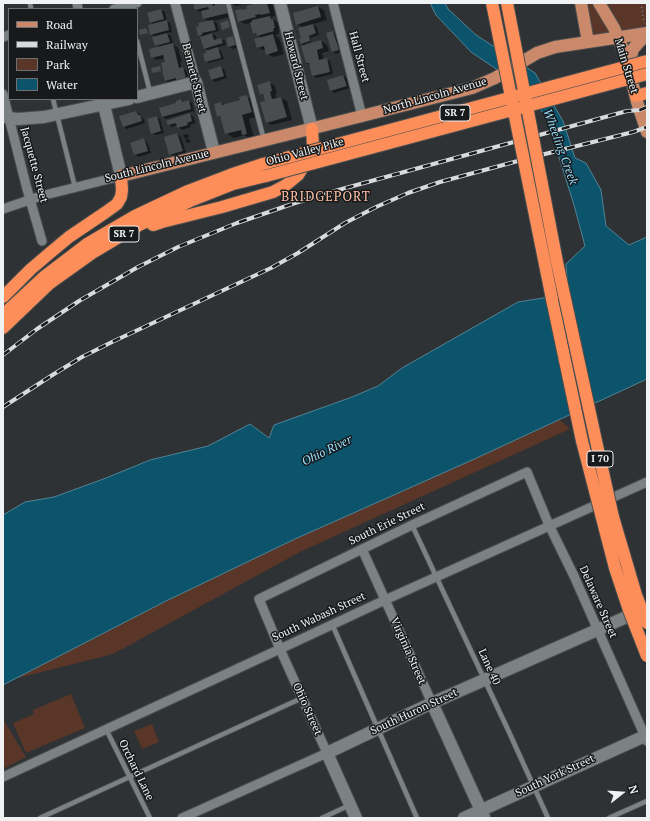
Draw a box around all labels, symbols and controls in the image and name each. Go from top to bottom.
legend [8,8,138,100]
text: Road [46,17,73,32]
street label: Hall Street [346,30,372,84]
street label: Howard Street [281,31,311,101]
text: Railway [46,37,88,52]
street label: Main Street [611,37,641,95]
street label: Bennett Street [179,42,209,114]
text: Park [46,57,70,72]
street label: North Lincoln Avenue [382,75,488,117]
text: Water [46,77,78,92]
road number: SR 7 [440,105,470,121]
water label: Wheeling Creek [540,107,580,187]
street label: Jacquette Street [18,126,50,204]
street label: Ohio Valley Pike [265,135,345,169]
street label: South Lincoln Avenue [104,147,210,185]
district label: BRIDGEPORT [281,189,371,205]
road number: SR 7 [109,226,139,242]
water label: Ohio River [300,433,354,469]
road number: I 70 [587,451,613,467]
street label: South Erie Street [347,500,427,548]
street label: Delaware Street [576,564,620,640]
street label: South Wabash Street [270,590,368,644]
street label: Virginia Street [387,616,429,686]
street label: Lane 40 [475,647,503,687]
street label: Ohio Street [290,681,324,737]
street label: South Huron Street [368,686,460,738]
street label: Orchard Lane [116,737,156,803]
street label: South York Street [513,752,597,800]
north arrow [602,773,642,813]
text: N [626,783,641,796]

